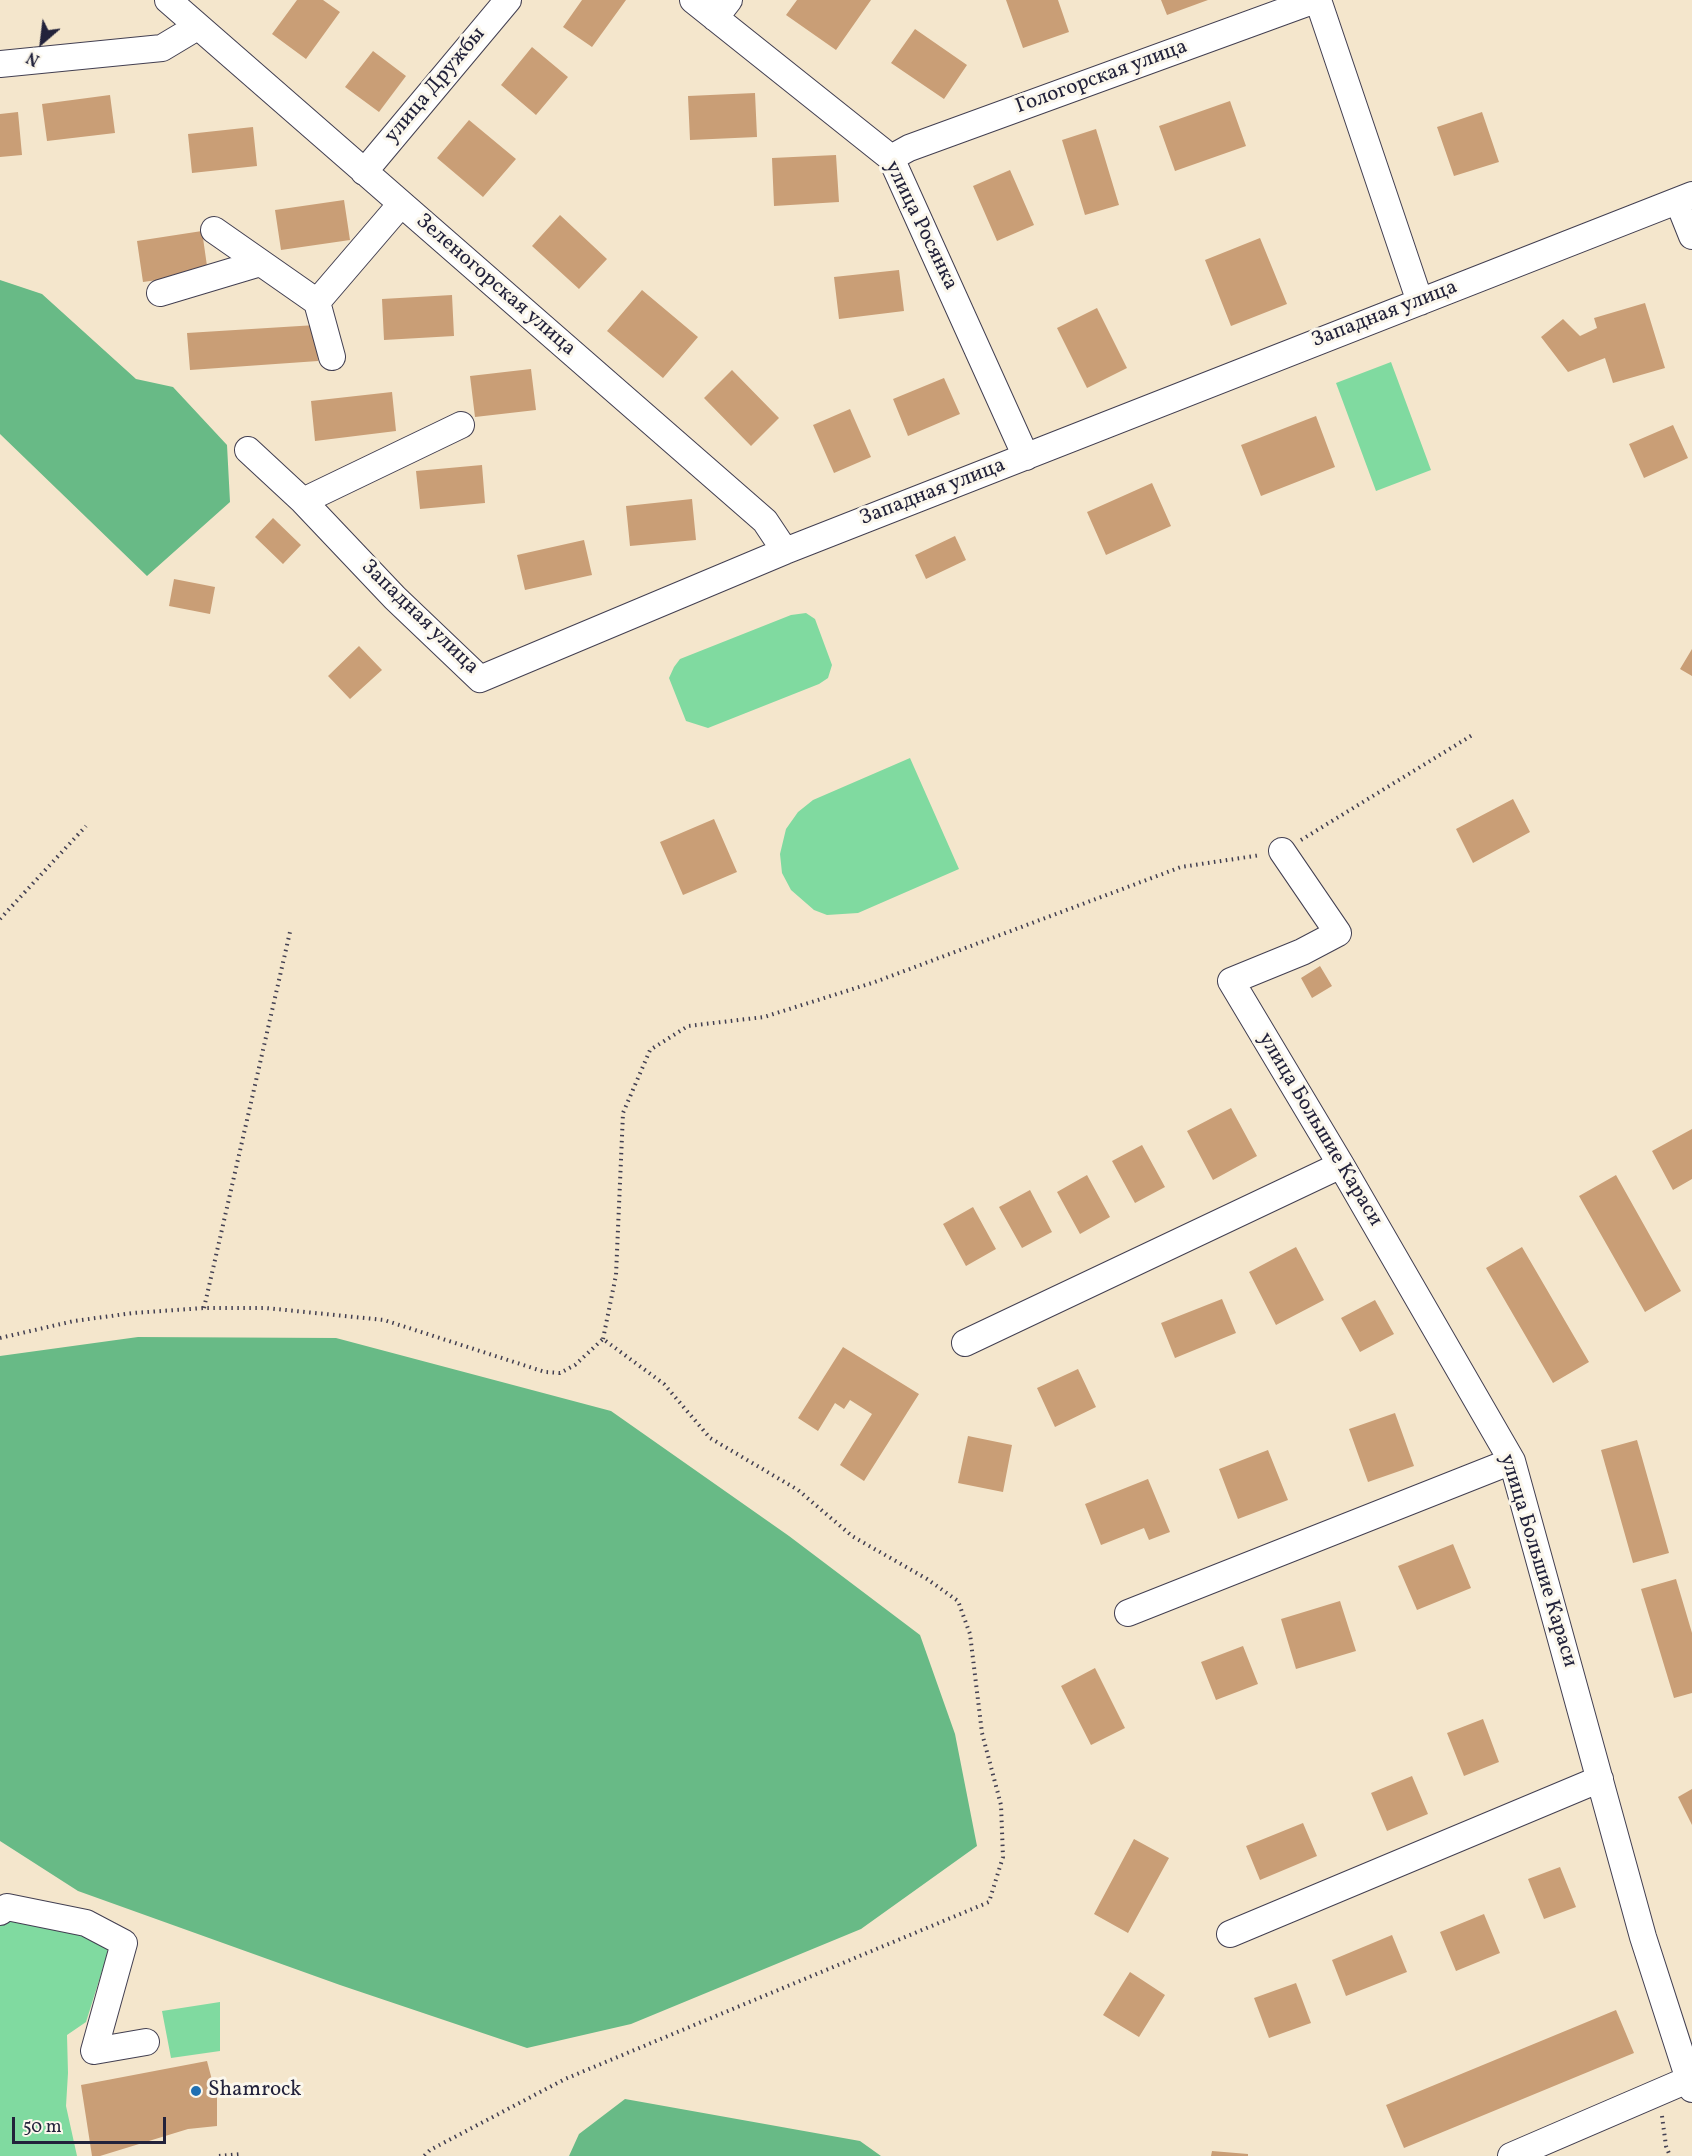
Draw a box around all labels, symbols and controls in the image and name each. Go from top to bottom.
north arrow [12,12,72,72]
street label: улица Дружбы [380,23,492,149]
street label: Гологорская улица [1013,35,1191,121]
text: N [23,45,44,70]
street label: улица Росянка [878,157,962,295]
street label: Зеленогорская улица [410,210,580,362]
street label: Западная улица [1309,276,1461,354]
street label: Западная улица [857,454,1009,532]
street label: Западная улица [355,556,483,680]
street label: улица Большие Караси [1251,1029,1387,1231]
street label: улица Большие Караси [1493,1451,1581,1671]
place label: Shamrock [208,2078,301,2104]
marker: Shamrock [189,2084,203,2098]
scale bar [15,2105,170,2143]
text: 50 m [23,2115,62,2140]

